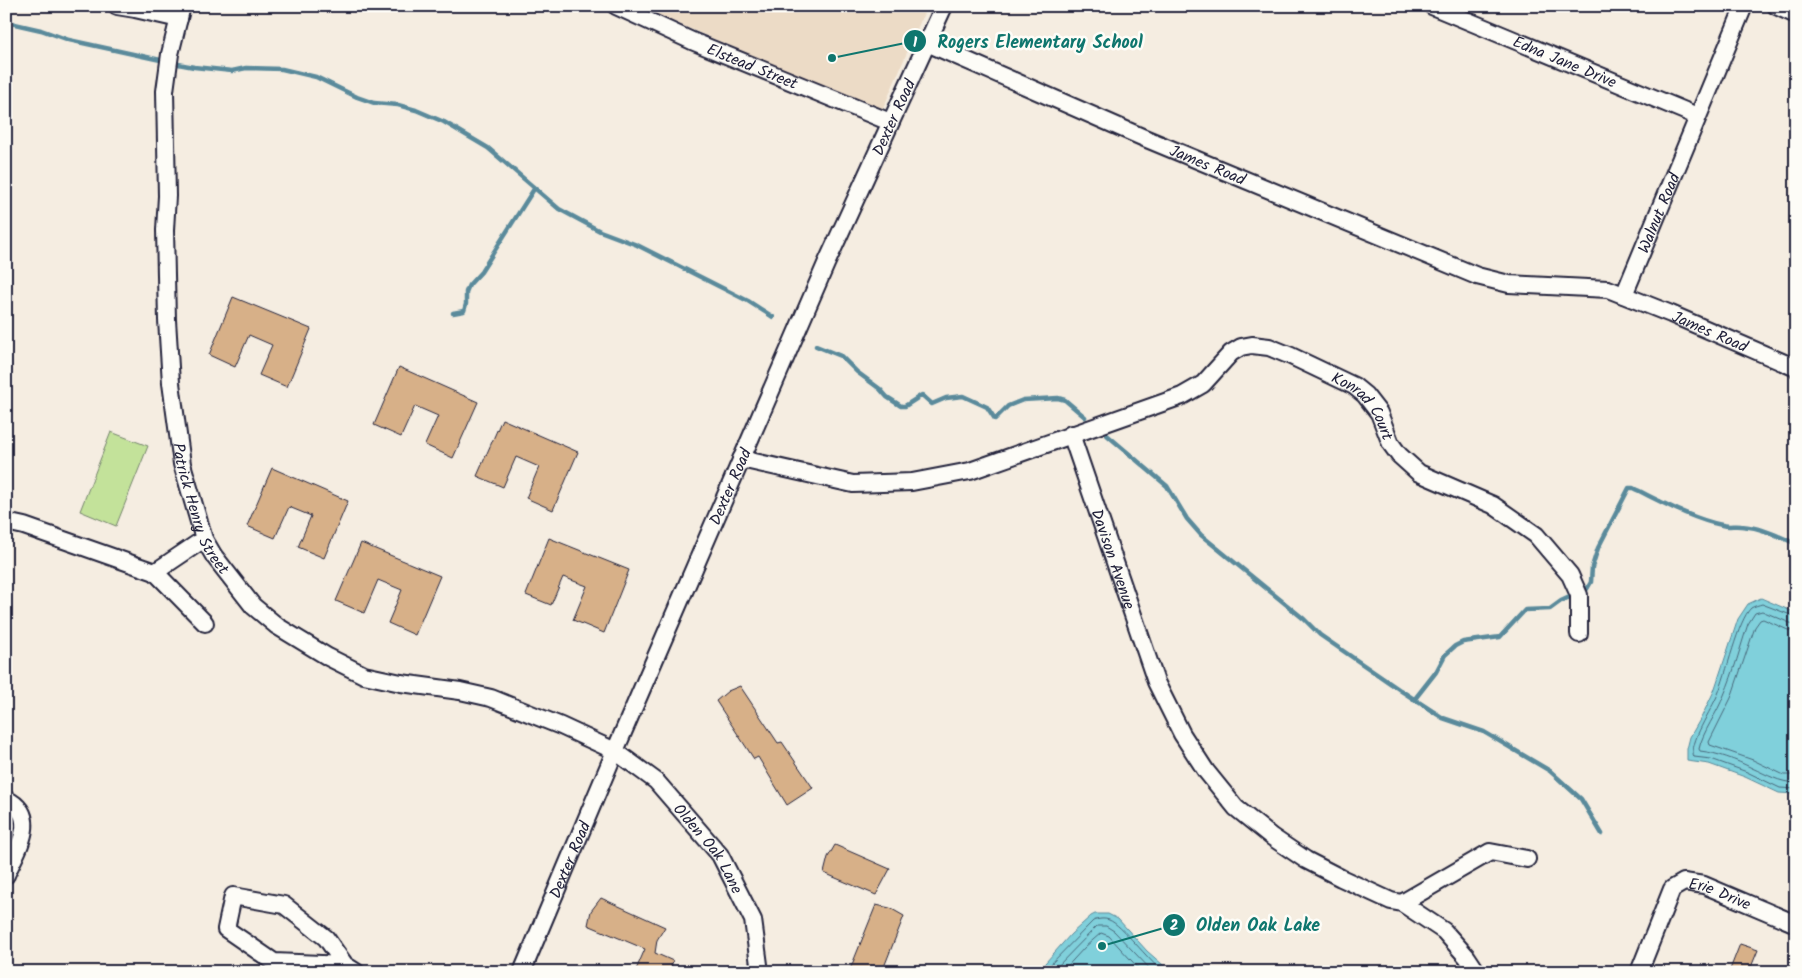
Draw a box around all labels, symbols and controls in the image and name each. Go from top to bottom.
callout: Rogers Elementary School [903,25,1153,58]
text: Rogers Elementary School [937,29,1143,58]
street label: Edna Jane Drive [1509,30,1620,95]
text: 1 [913,31,918,55]
street label: Elstead Street [703,37,802,97]
street label: Dexter Road [866,75,923,160]
street label: James Road [1165,139,1250,193]
street label: Walnut Road [1632,168,1688,257]
street label: James Road [1668,305,1752,360]
street label: Konrad Court [1327,366,1400,445]
street label: Patrick Henry Street [165,441,235,581]
street label: Dexter Road [703,444,759,530]
street label: Davison Avenue [1084,506,1141,613]
street label: Olden Oak Lane [667,798,749,898]
street label: Dexter Road [543,817,598,903]
street label: Erie Drive [1687,872,1755,918]
callout: Olden Oak Lake [1161,908,1330,941]
text: Olden Oak Lake [1196,912,1320,941]
text: 2 [1170,914,1179,938]

